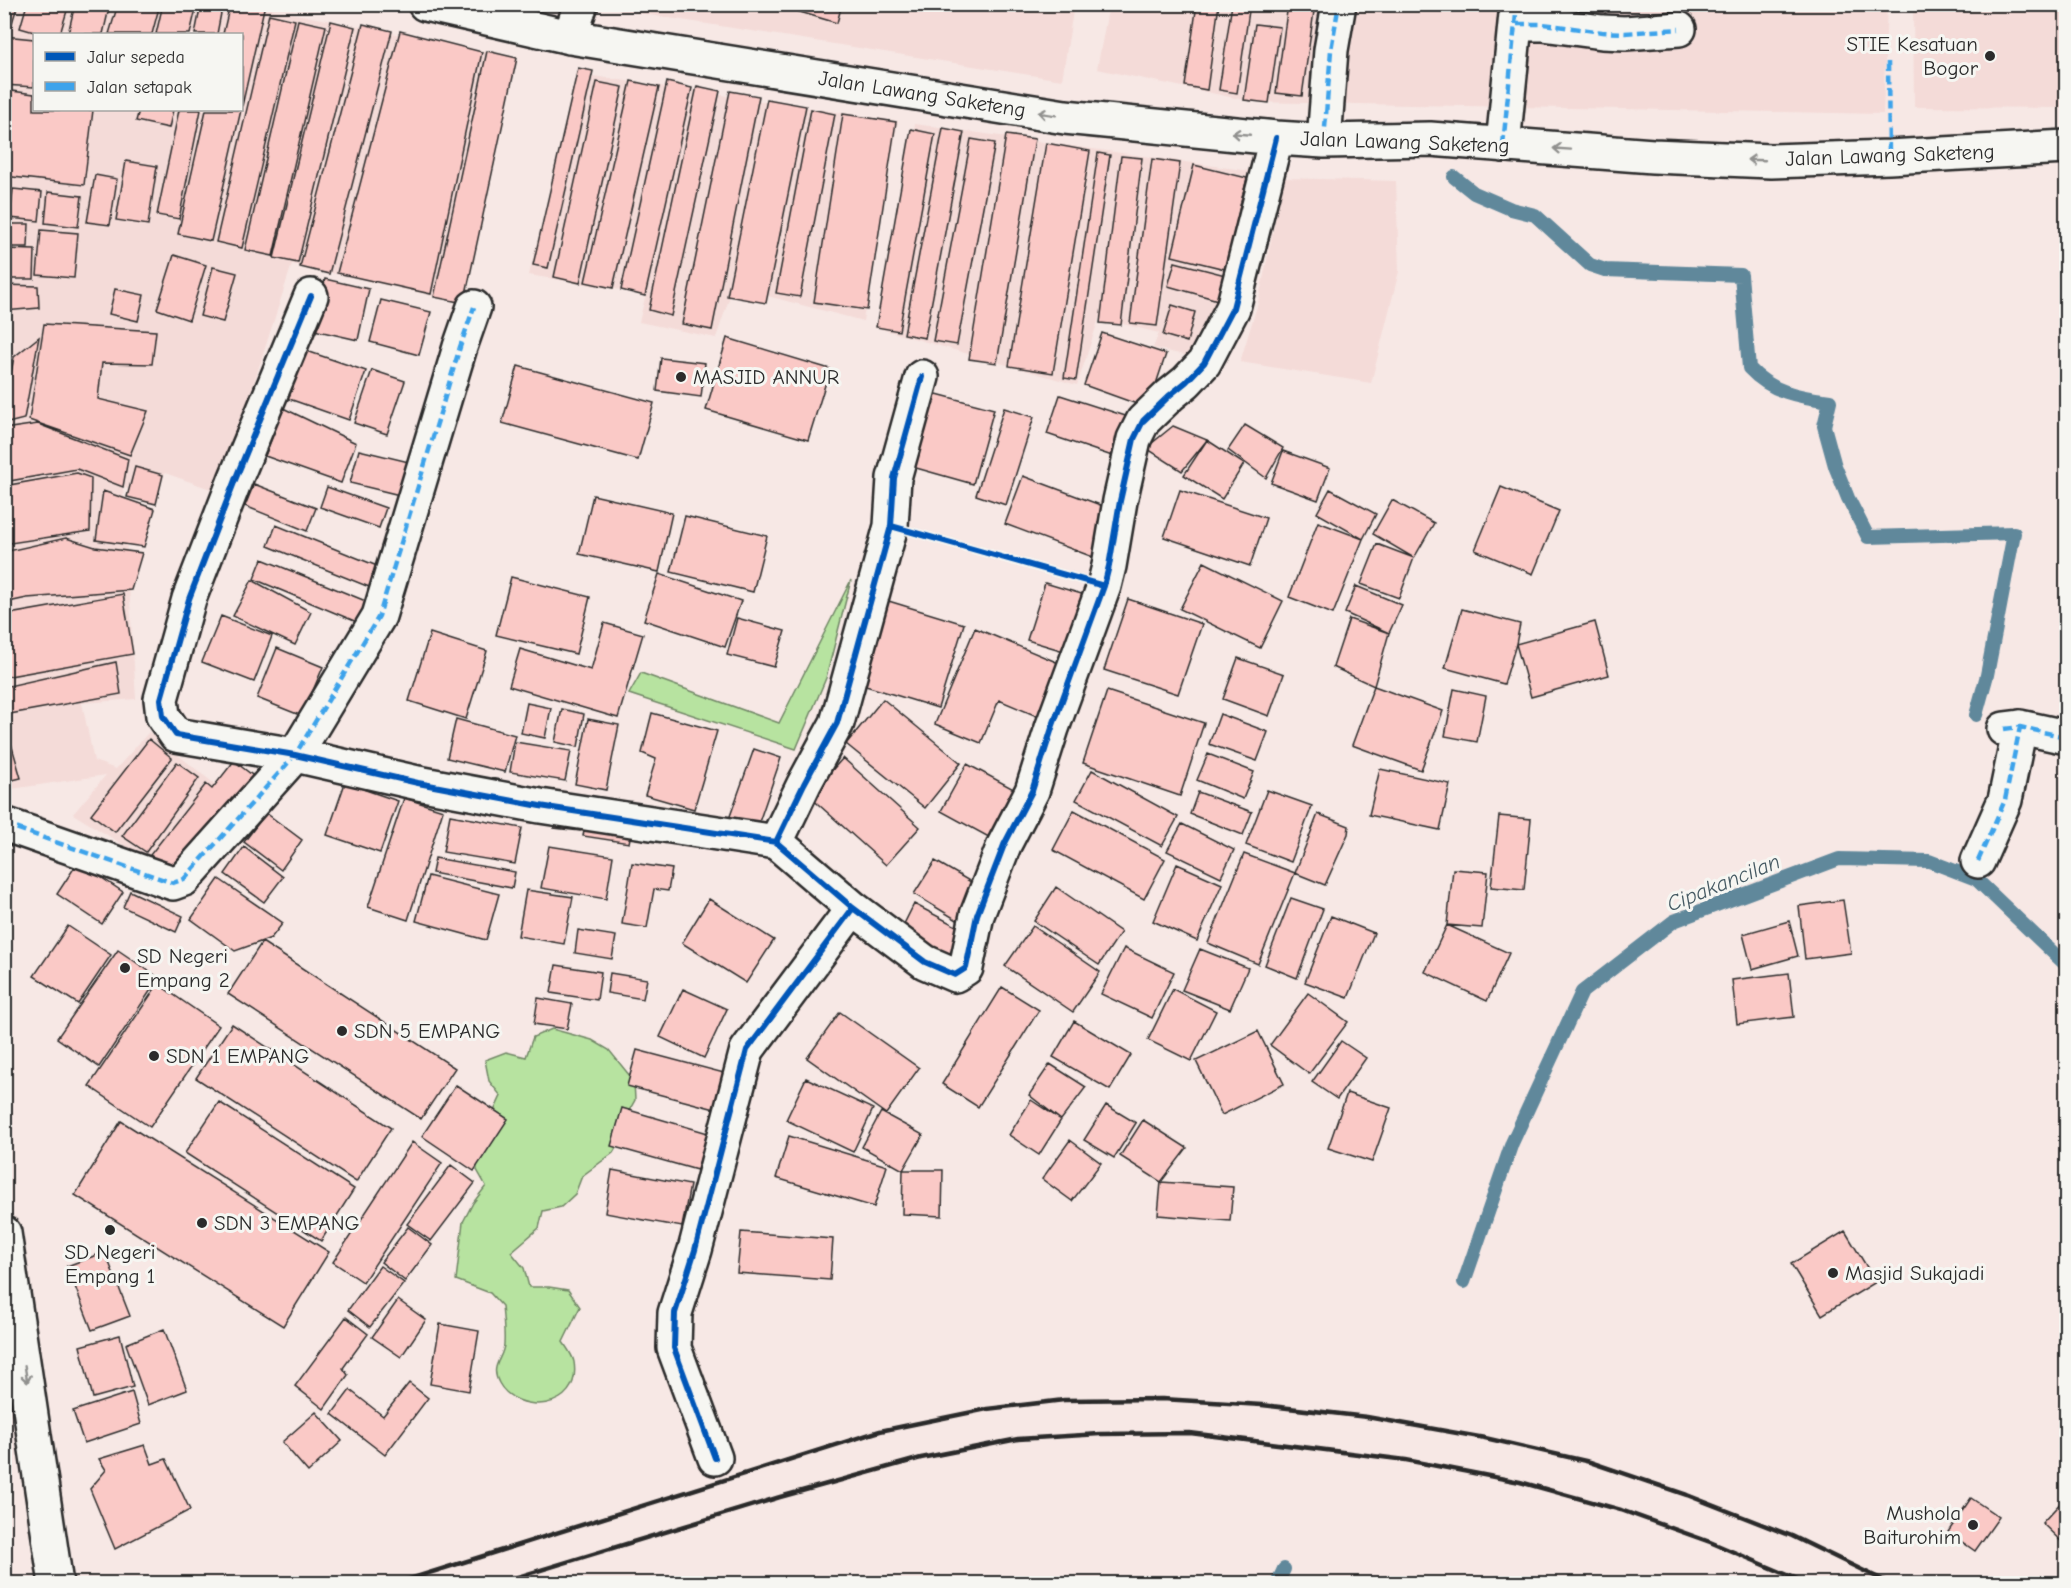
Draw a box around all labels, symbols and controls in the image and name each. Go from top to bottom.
place label: STIE Kesatuan Bogor [1847,32,1979,80]
legend [33,33,243,111]
text: Jalur sepeda [87,47,185,68]
marker: STIE Kesatuan Bogor [1983,49,1997,63]
street label: Jalan Lawang Saketeng [817,66,1027,122]
text: Jalan setapak [87,77,192,98]
one-way arrow [1038,109,1058,120]
street label: Jalan Lawang Saketeng [1300,126,1510,158]
one-way arrow [1232,128,1252,139]
street label: Jalan Lawang Saketeng [1785,139,1995,171]
one-way arrow [1552,143,1572,154]
one-way arrow [1747,154,1767,166]
place label: MASJID ANNUR [693,365,839,389]
marker: MASJID ANNUR [674,370,688,384]
water label: Cipakancilan [1663,848,1784,917]
place label: SD Negeri Empang 2 [137,944,230,992]
marker: SD Negeri Empang 2 [118,961,132,975]
place label: SDN 5 EMPANG [354,1019,500,1043]
marker: SDN 5 EMPANG [335,1024,349,1038]
place label: SDN 1 EMPANG [166,1044,309,1068]
marker: SDN 1 EMPANG [147,1049,161,1063]
place label: SDN 3 EMPANG [214,1211,360,1235]
marker: SDN 3 EMPANG [195,1216,209,1230]
marker: SD Negeri Empang 1 [103,1223,117,1237]
place label: SD Negeri Empang 1 [65,1240,155,1288]
place label: Masjid Sukajadi [1845,1261,1985,1285]
marker: Masjid Sukajadi [1826,1266,1840,1280]
one-way arrow [20,1364,31,1384]
place label: Mushola Baiturohim [1863,1501,1961,1549]
marker: Mushola Baiturohim [1966,1518,1980,1532]

